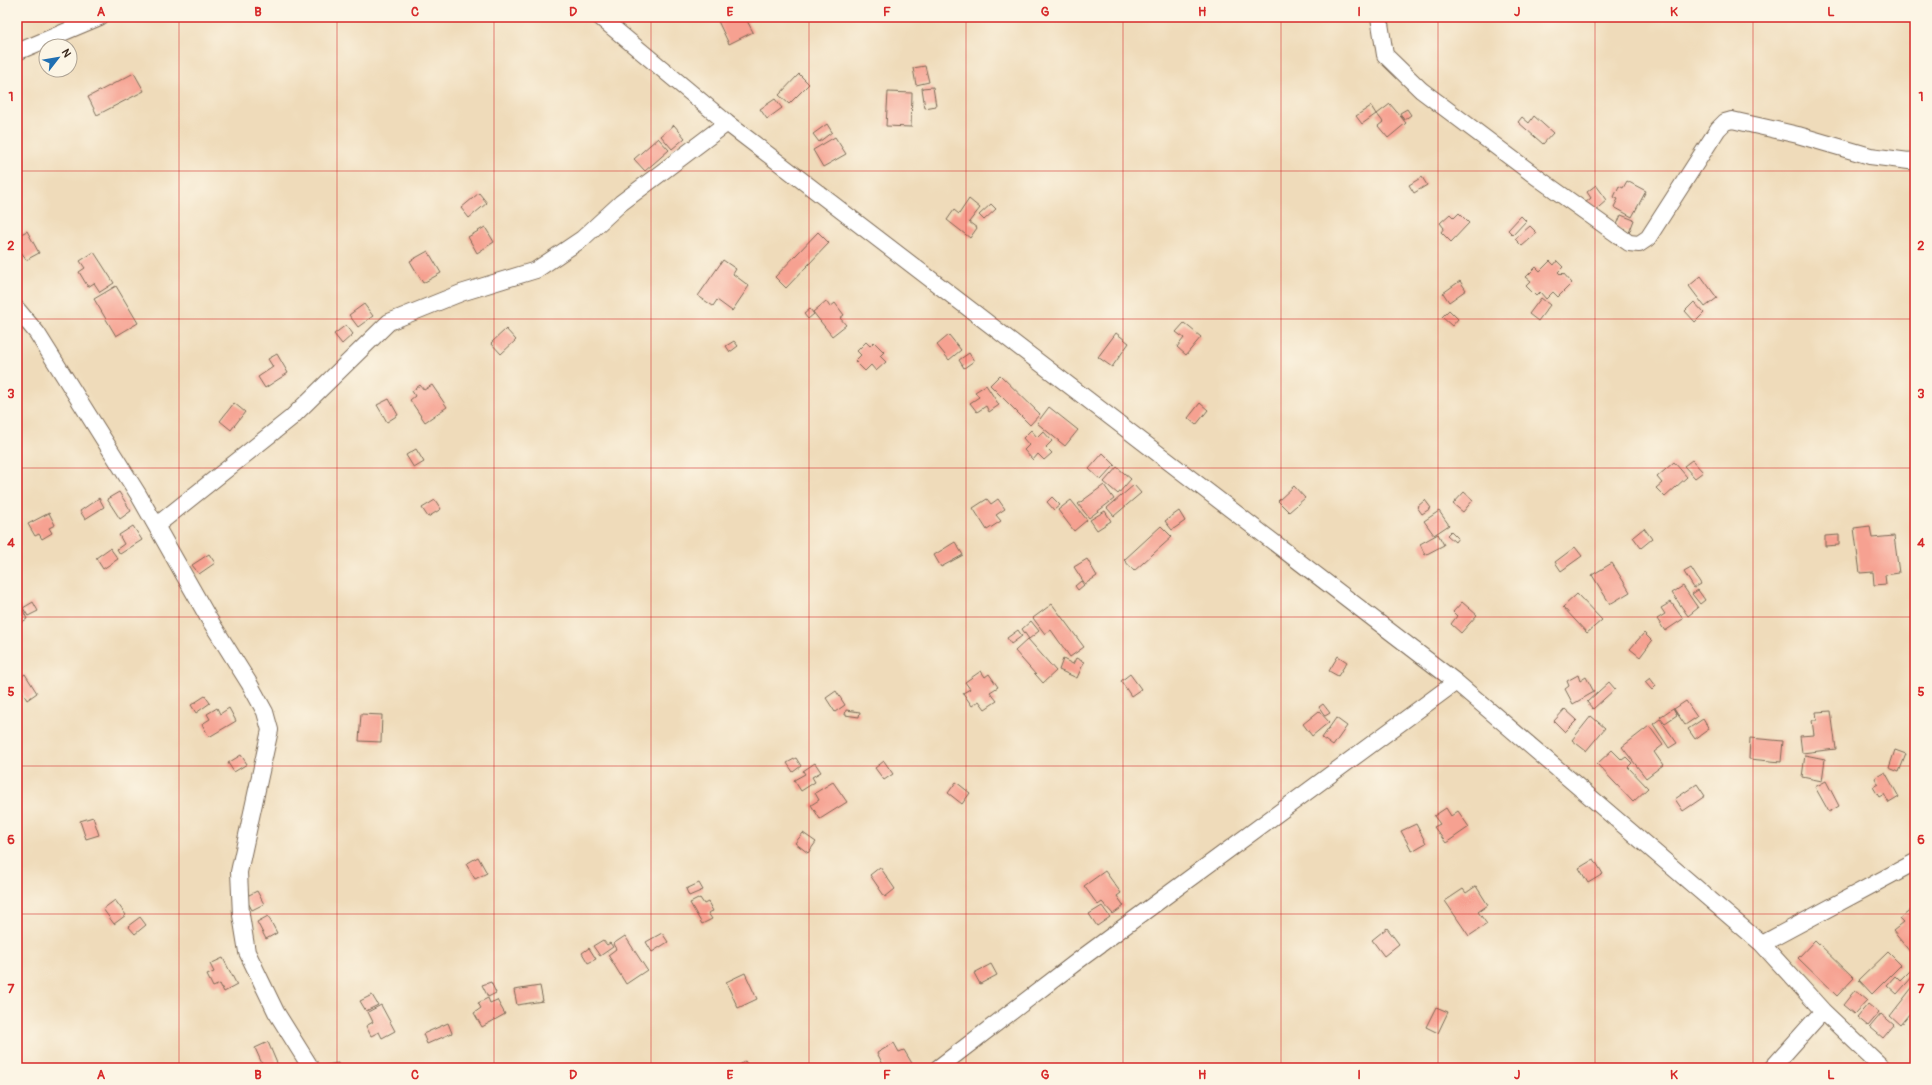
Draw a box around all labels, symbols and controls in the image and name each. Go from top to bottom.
text: A [97,4,106,20]
text: B [254,4,262,20]
text: C [411,4,419,20]
text: D [569,4,577,20]
text: E [727,4,734,20]
text: F [883,4,891,20]
text: G [1041,4,1050,20]
text: H [1198,4,1206,20]
text: I [1357,4,1361,20]
text: J [1514,4,1520,20]
text: K [1670,4,1678,20]
text: L [1827,4,1835,20]
north arrow [38,38,78,78]
text: N [59,47,74,60]
text: 1 [8,89,14,105]
text: 1 [1918,89,1924,105]
text: 2 [7,238,15,254]
text: 2 [1917,238,1925,254]
text: 3 [7,386,15,402]
text: 3 [1917,386,1925,402]
text: 4 [7,535,15,551]
text: 4 [1917,535,1925,551]
text: 5 [7,684,15,700]
text: 5 [1917,684,1925,700]
text: 6 [7,832,15,848]
text: 6 [1917,832,1925,848]
text: 7 [8,981,15,997]
text: 7 [1918,981,1925,997]
text: A [97,1067,106,1083]
text: B [254,1067,262,1083]
text: C [411,1067,419,1083]
text: D [569,1067,577,1083]
text: E [727,1067,734,1083]
text: F [883,1067,891,1083]
text: G [1041,1067,1050,1083]
text: H [1198,1067,1206,1083]
text: I [1357,1067,1361,1083]
text: J [1514,1067,1520,1083]
text: K [1670,1067,1678,1083]
text: L [1827,1067,1835,1083]

